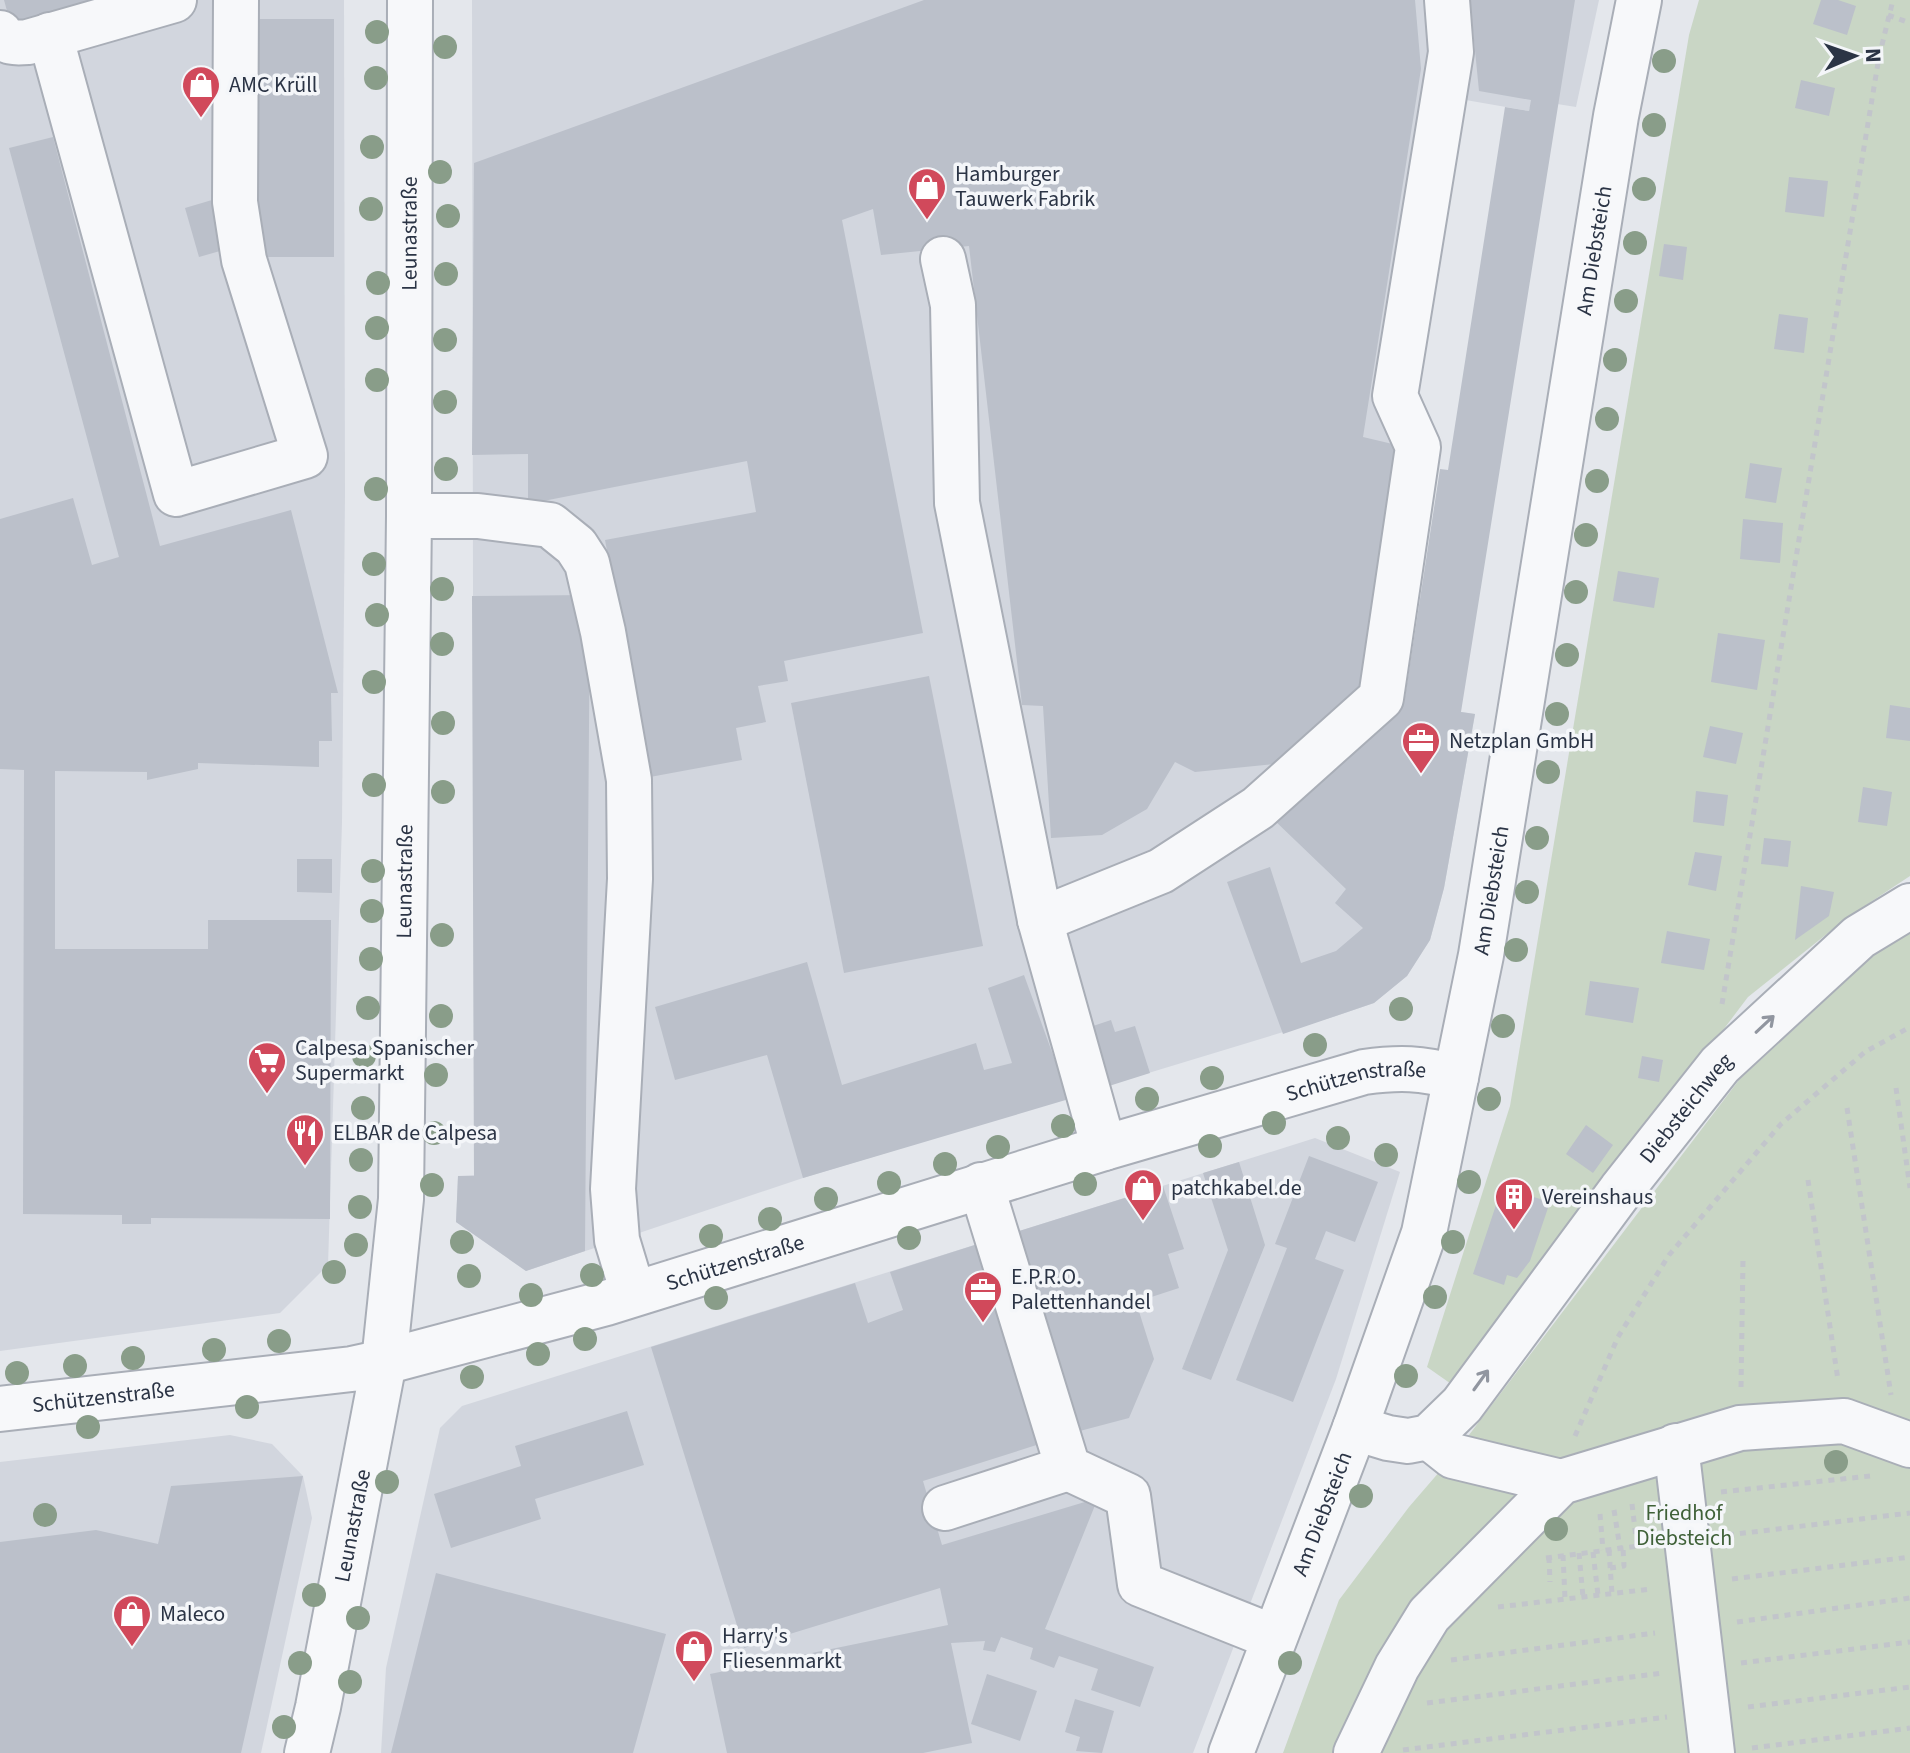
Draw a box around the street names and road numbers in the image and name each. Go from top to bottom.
street label: Leunastraße [393,176,426,291]
street label: Am Diebsteich [1568,183,1621,318]
street label: Am Diebsteich [1465,823,1518,957]
street label: Leunastraße [388,824,421,939]
street label: Diebsteichweg [1632,1045,1740,1170]
street label: Schützenstraße [1282,1053,1428,1110]
street label: Schützenstraße [662,1226,808,1299]
street label: Schützenstraße [30,1373,176,1421]
street label: Am Diebsteich [1284,1447,1361,1581]
street label: Leunastraße [326,1466,379,1585]

